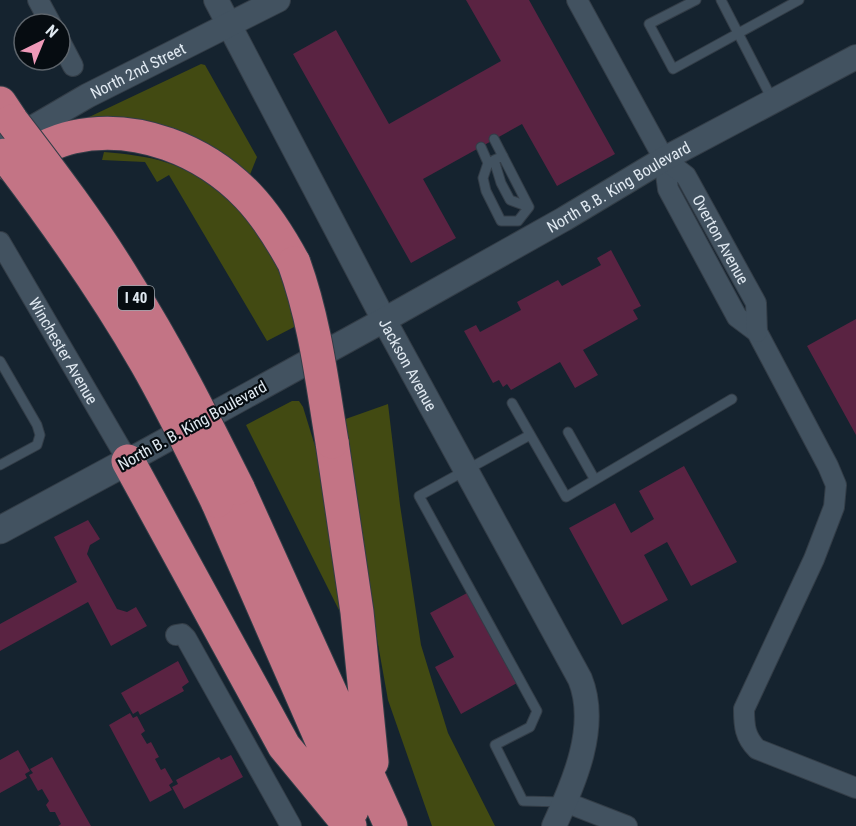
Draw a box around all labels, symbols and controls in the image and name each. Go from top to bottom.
north arrow [12,12,72,72]
text: N [42,21,62,42]
street label: North 2nd Street [87,39,189,103]
street label: North B.B. King Boulevard [544,138,694,237]
street label: Overton Avenue [688,191,753,288]
road number: I 40 [118,286,154,310]
street label: Winchester Avenue [25,294,102,408]
street label: Jackson Avenue [375,315,441,414]
street label: North B. B. King Boulevard [115,377,270,474]

